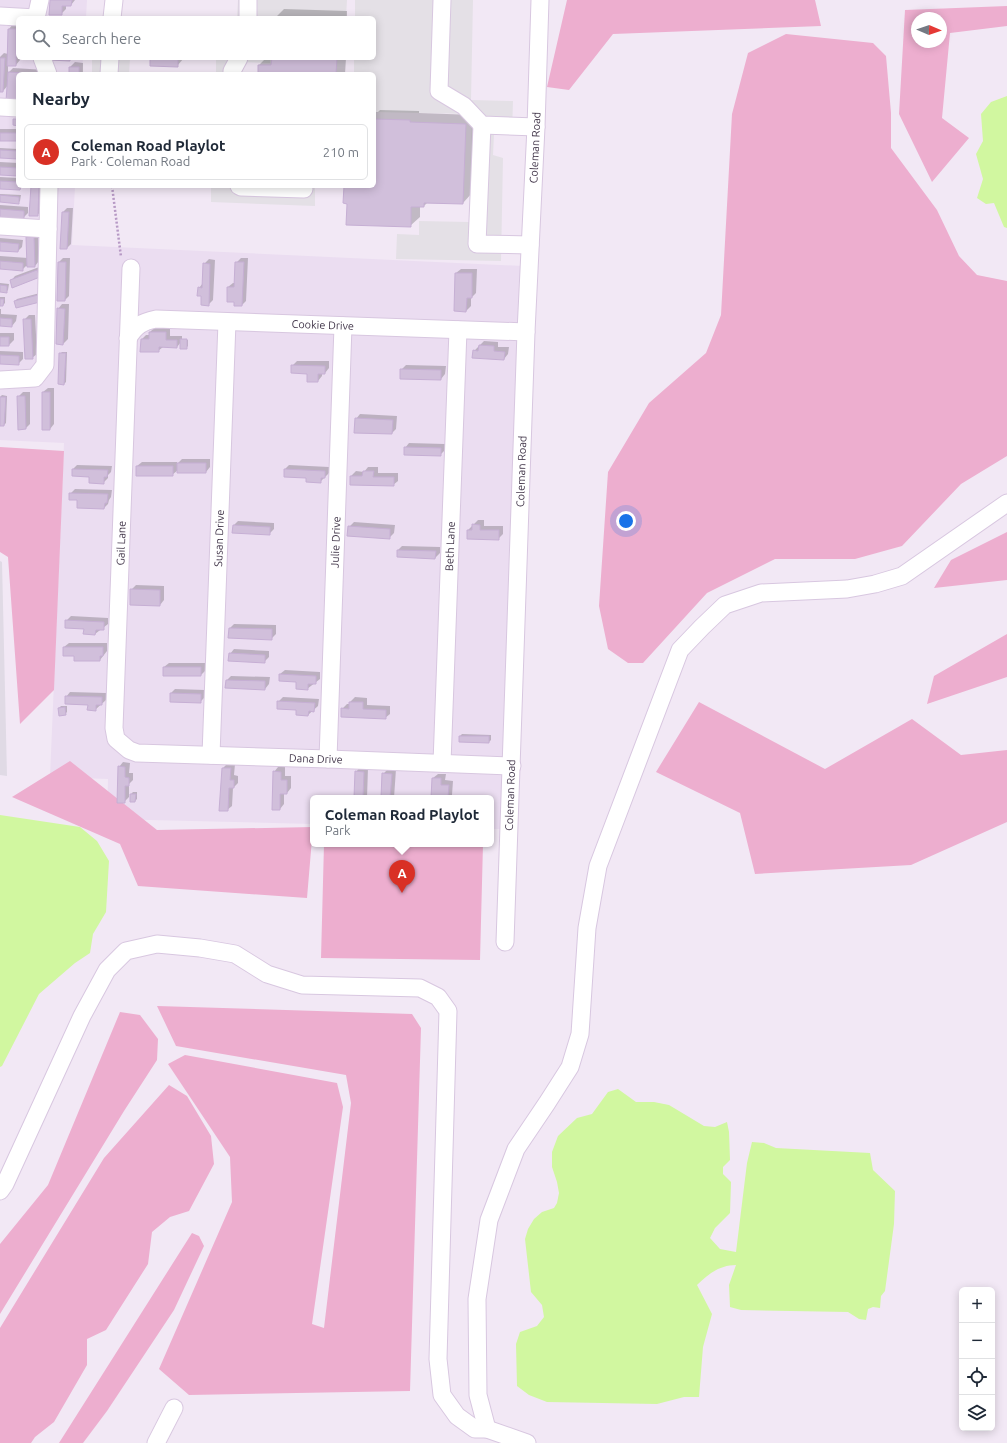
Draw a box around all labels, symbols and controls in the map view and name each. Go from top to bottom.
north arrow [911,12,947,48]
search box [16,16,376,60]
icon: search [30,27,52,49]
text: Search here [62,30,141,47]
text: Nearby [32,89,90,108]
street label: Coleman Road [527,112,542,184]
text: Coleman Road Playlot [71,137,226,154]
text: A [41,145,51,159]
text: 210 m [323,145,359,159]
text: Park · Coleman Road [71,154,190,168]
street label: Cookie Drive [291,318,354,332]
street label: Coleman Road [514,435,528,507]
street label: Susan Drive [212,509,226,567]
your location [616,511,636,531]
street label: Julie Drive [329,516,342,568]
street label: Gail Lane [114,520,128,566]
street label: Beth Lane [443,521,457,571]
street label: Dana Drive [289,752,343,766]
street label: Coleman Road [503,759,517,831]
popup [310,795,494,847]
text: Coleman Road Playlot [325,806,479,823]
text: Park [325,823,351,837]
pin: A [389,860,415,893]
map controls [959,1287,995,1431]
button: + [959,1287,995,1323]
button: − [959,1323,995,1359]
button: locate [959,1359,995,1395]
button: layers [959,1395,995,1431]

